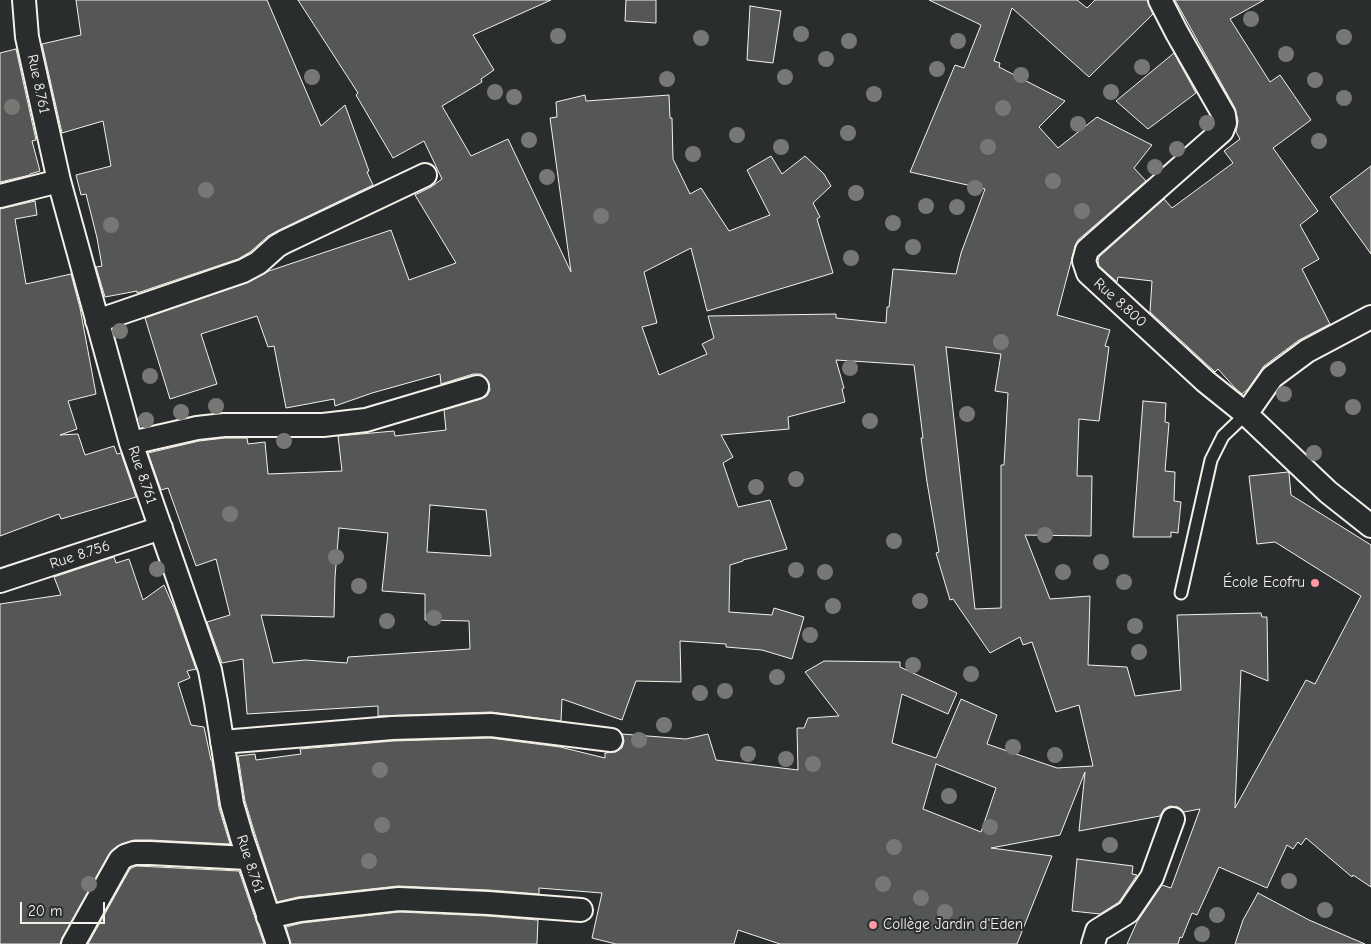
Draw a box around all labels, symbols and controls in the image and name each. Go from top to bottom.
street label: Rue 8.761 [23,53,53,115]
street label: Rue 8.800 [1090,275,1150,331]
street label: Rue 8.761 [124,444,160,506]
street label: Rue 8.756 [47,537,113,573]
place label: École Ecofru [1223,574,1305,592]
marker: École Ecofru [1309,577,1321,589]
street label: Rue 8.761 [232,833,268,895]
scale bar [22,892,108,924]
text: 20 m [28,902,62,920]
place label: Collège Jardin d'Eden [883,916,1023,934]
marker: Collège Jardin d'Eden [867,919,879,931]

